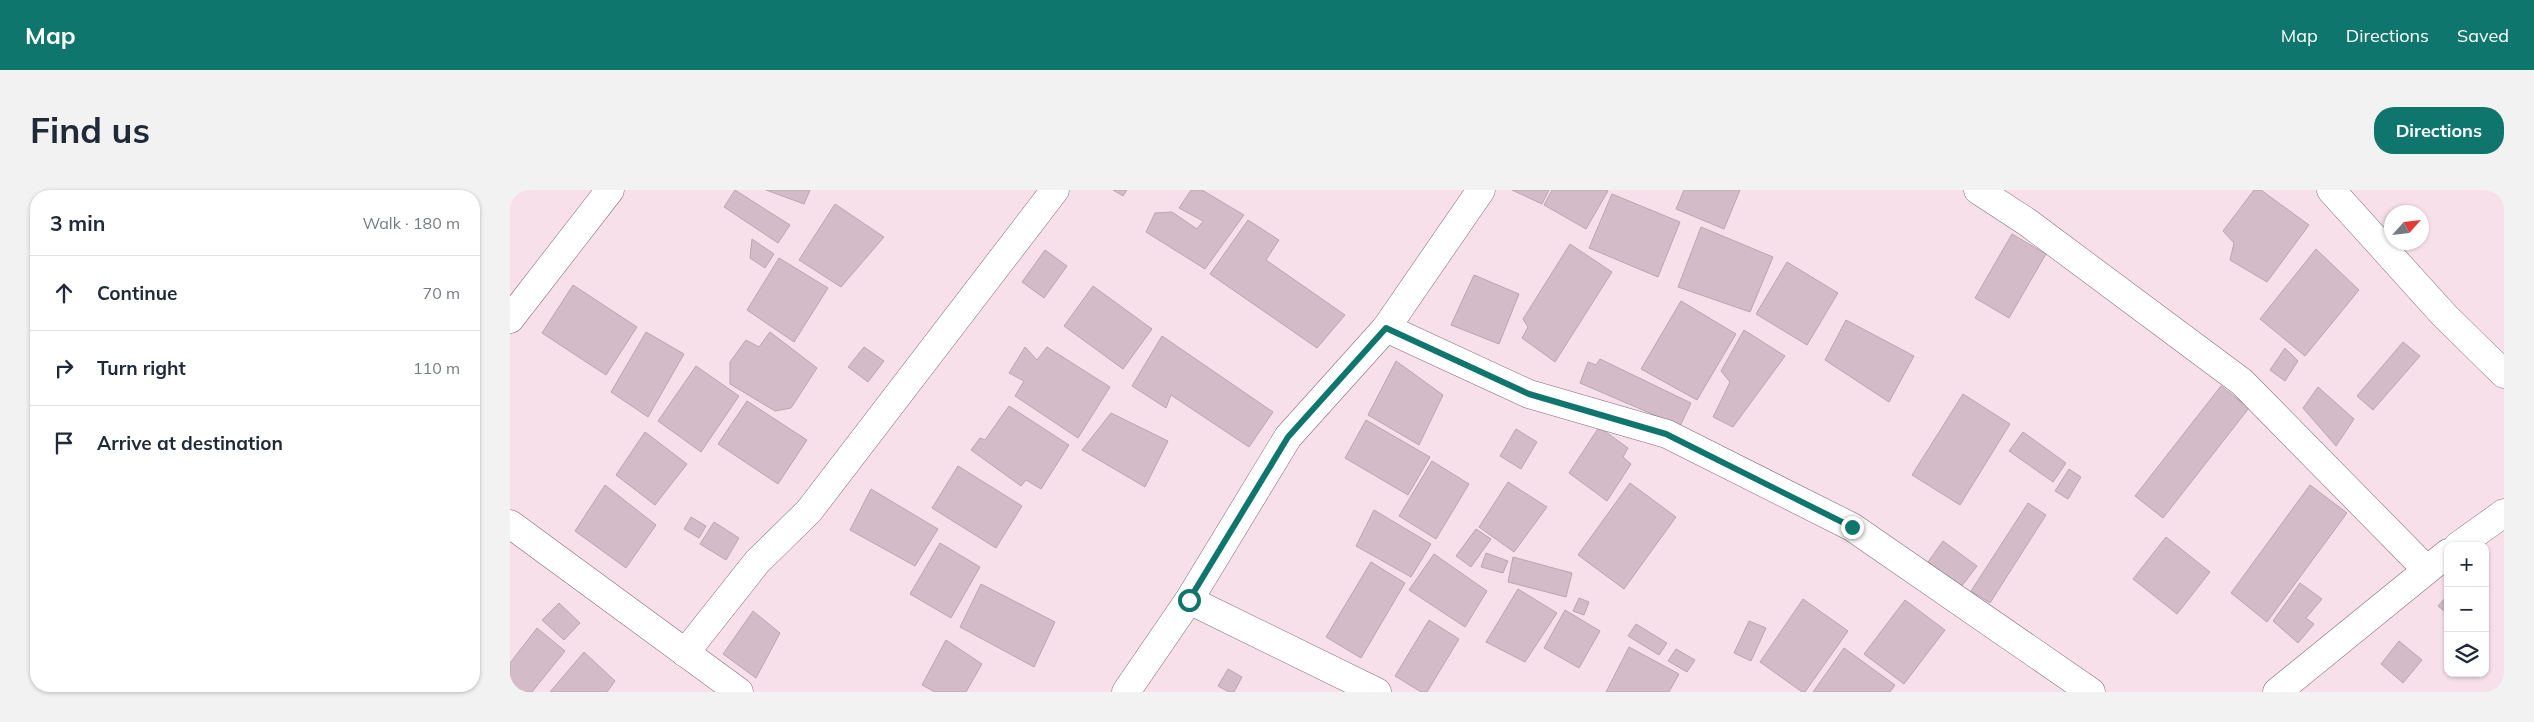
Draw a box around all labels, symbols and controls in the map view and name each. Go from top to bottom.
text: Map [25,20,76,50]
text: Map [2281,24,2318,47]
text: Directions [2346,24,2429,47]
text: Saved [2457,24,2509,47]
button: Directions [2374,107,2504,154]
text: Find us [30,108,150,152]
north arrow [2384,205,2429,250]
text: 3 min [50,210,105,236]
text: Walk · 180 m [362,213,460,233]
icon: ahead [50,279,78,307]
text: Continue [97,281,177,305]
text: 70 m [423,283,460,303]
icon: right [50,354,78,382]
text: Turn right [97,356,186,380]
text: 110 m [413,358,460,378]
icon: arrive [50,429,78,457]
text: Arrive at destination [97,431,283,455]
route end [1841,516,1864,539]
map controls [2444,542,2489,677]
button: + [2444,542,2489,587]
button: − [2444,587,2489,632]
route start [1178,589,1201,612]
button: layers [2444,632,2489,677]

